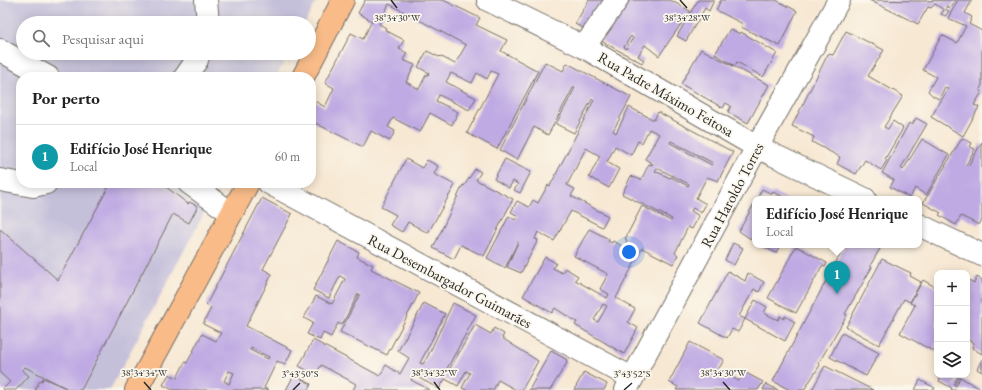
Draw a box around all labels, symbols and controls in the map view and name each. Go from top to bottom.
text: 38°34'30"W [374,11,421,24]
text: 38°34'28"W [664,11,711,24]
search box [16,16,316,60]
icon: search [30,27,52,49]
text: Pesquisar aqui [62,29,144,48]
street label: Rua Padre Máximo Feitosa [595,47,737,141]
text: Por perto [32,87,100,109]
text: Edifício José Henrique [70,139,212,158]
street label: Rua Haroldo Torres [696,139,768,251]
text: 1 [42,148,48,165]
text: 60 m [275,148,300,165]
text: Local [70,158,97,175]
popup [752,196,922,248]
text: Edifício José Henrique [766,204,908,223]
text: Local [766,223,793,240]
street label: Rua Desembargador Guimarães [365,230,535,332]
your location [619,242,639,262]
pin: 1 [824,261,850,294]
map controls [934,270,970,378]
button: + [934,270,970,306]
button: − [934,306,970,342]
button: layers [934,342,970,378]
text: 38°34'34"W [121,366,168,379]
text: 38°34'32"W [411,366,458,379]
text: 38°34'30"W [700,366,747,379]
text: 3°43'50"S [282,367,319,380]
text: 3°43'52"S [614,367,651,380]

